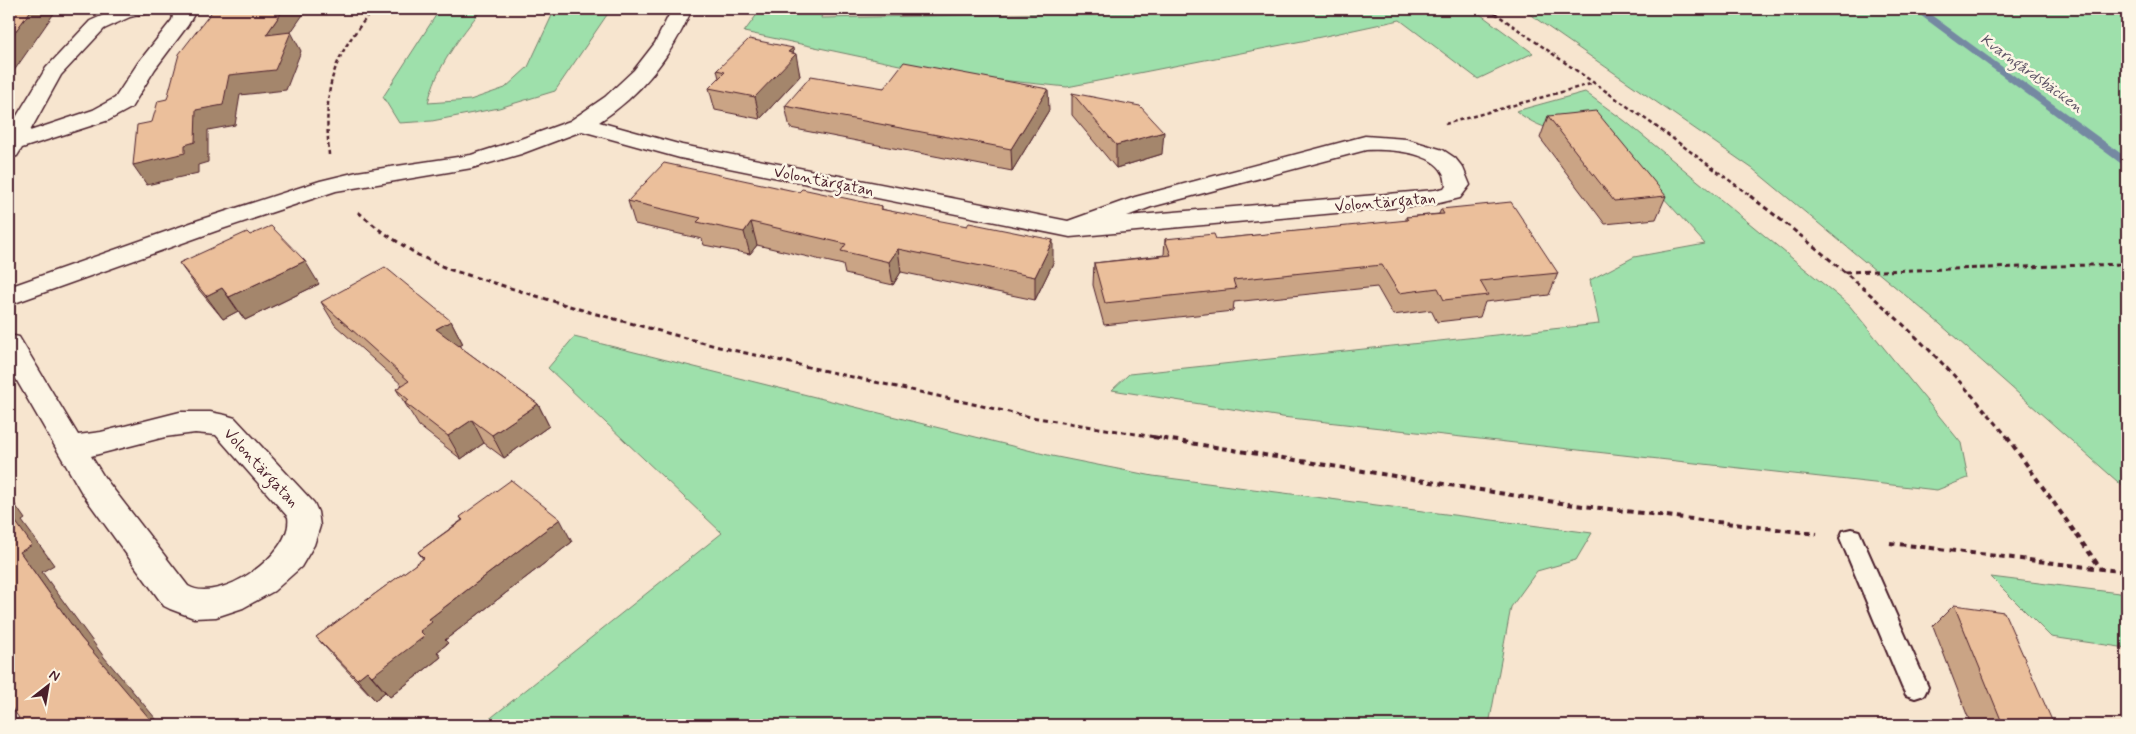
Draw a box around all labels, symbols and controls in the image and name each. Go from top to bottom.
water label: Kvarngårdsbäcken [1975,30,2087,120]
street label: Volontärgatan [772,161,876,202]
street label: Volontärgatan [1334,188,1437,218]
street label: Volontärgatan [218,424,303,513]
north arrow [22,662,72,712]
text: N [46,666,63,686]

